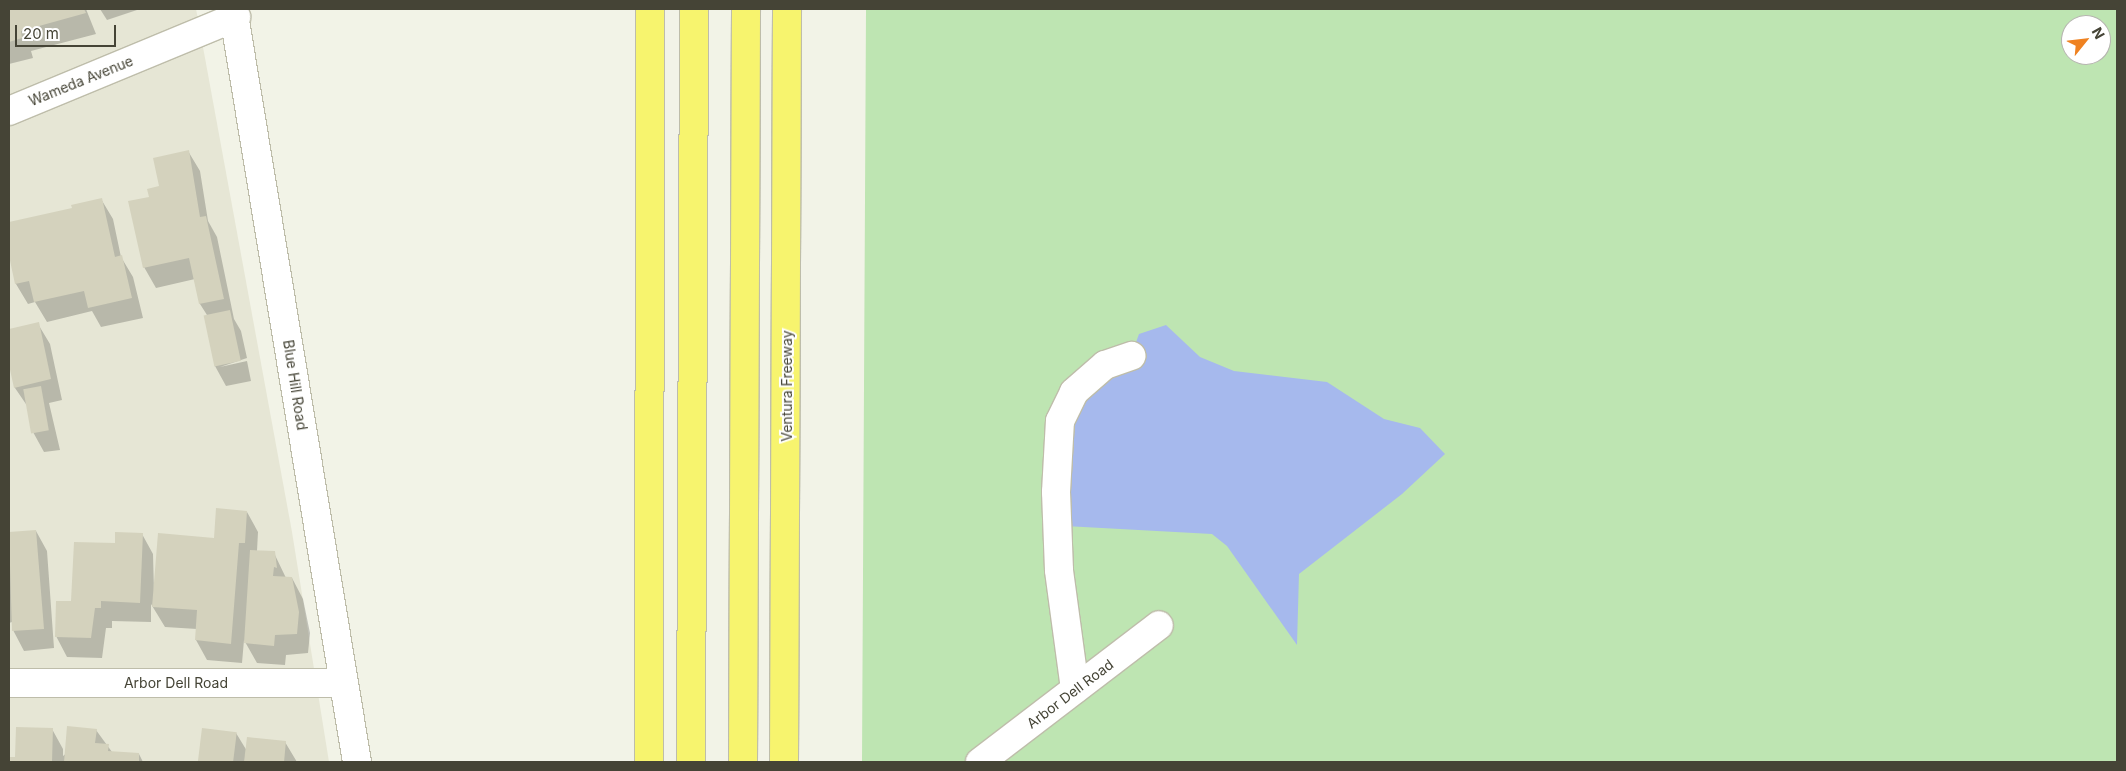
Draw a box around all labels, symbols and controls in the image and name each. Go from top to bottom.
scale bar [18,15,119,47]
north arrow [2061,15,2111,65]
text: 20 m [23,24,59,43]
text: N [2089,24,2109,42]
street label: Wameda Avenue [26,52,136,110]
street label: Ventura Freeway [779,330,795,442]
street label: Blue Hill Road [280,339,310,431]
street label: Arbor Dell Road [1023,656,1117,732]
street label: Arbor Dell Road [124,675,228,691]

